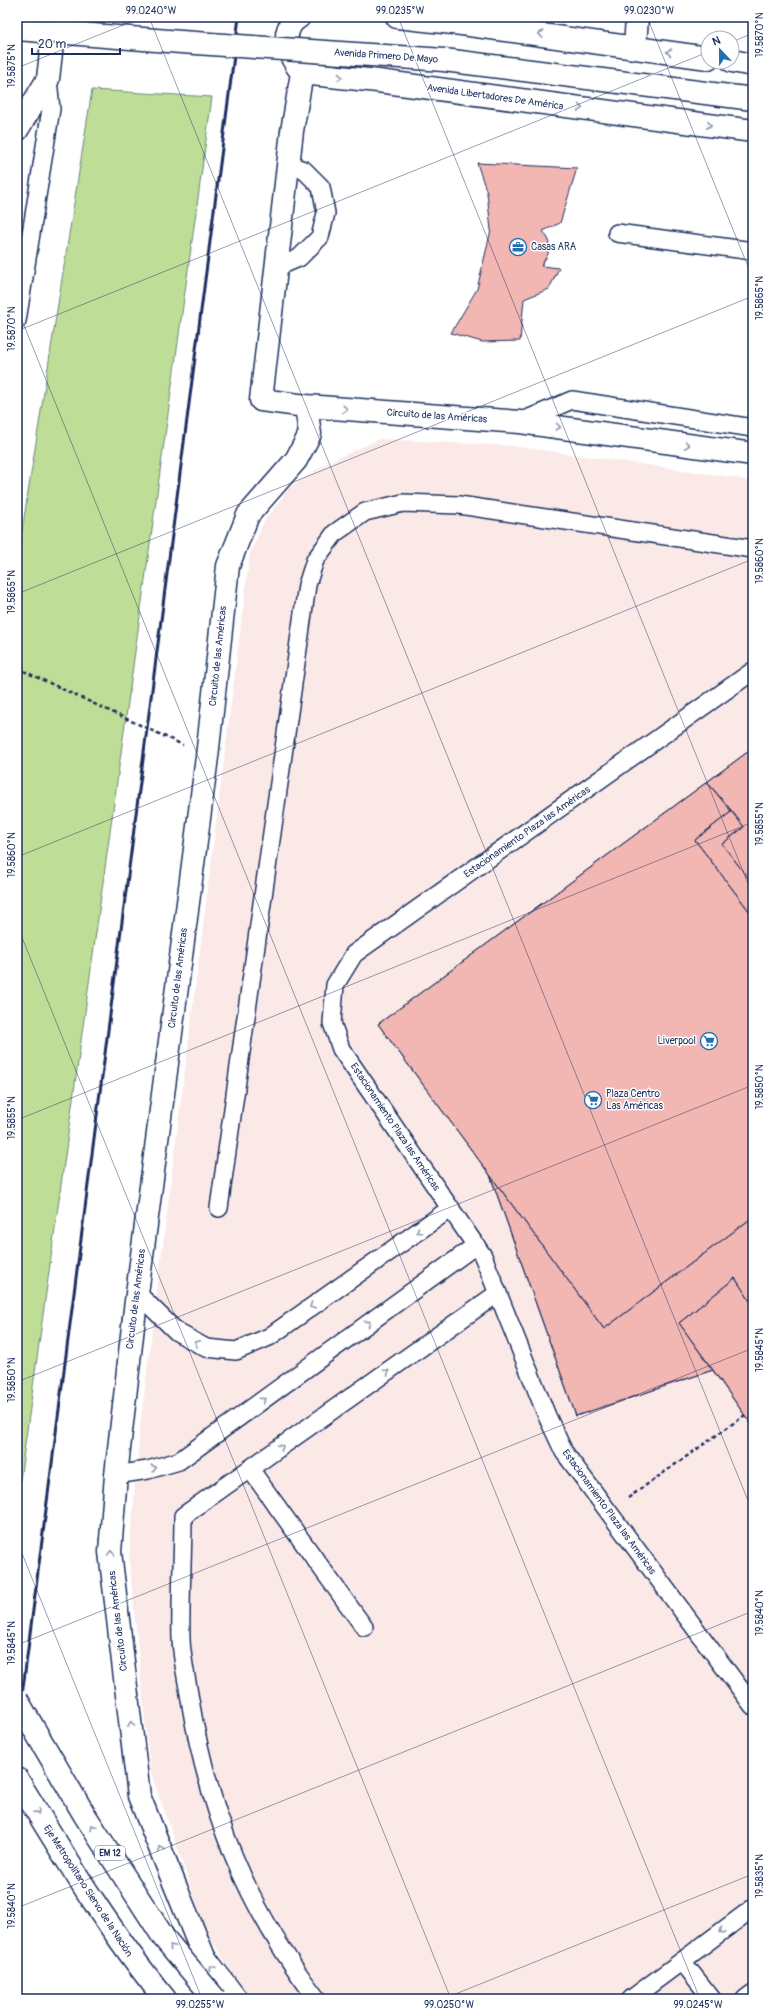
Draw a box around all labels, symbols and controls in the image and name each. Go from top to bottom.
text: 99.0240°W [126,5,177,17]
text: 99.0235°W [376,5,425,17]
text: 99.0230°W [624,5,674,17]
text: 19.5870°N [754,12,766,57]
scale bar [32,30,120,56]
one-way arrow [538,30,544,39]
north arrow [700,30,740,70]
text: N [711,34,723,49]
text: 20 m [38,37,67,52]
text: 19.5875°N [6,44,18,88]
street label: Avenida Primero De Mayo [334,46,439,66]
one-way arrow [666,48,673,57]
one-way arrow [337,73,343,82]
street label: Avenida Libertadores De América [426,81,564,113]
one-way arrow [577,103,583,112]
one-way arrow [706,120,712,129]
office icon: Casas ARA [508,237,528,257]
place label: Casas ARA [531,241,577,253]
text: 19.5865°N [754,276,766,320]
text: 19.5870°N [6,306,18,351]
one-way arrow [342,404,348,413]
street label: Circuito de las Américas [386,406,488,426]
one-way arrow [555,422,561,431]
one-way arrow [684,440,690,449]
text: 19.5860°N [754,538,766,584]
text: 19.5865°N [6,570,18,614]
street label: Circuito de las Américas [207,605,229,707]
street label: Estacionamiento Plaza las Américas [461,783,593,880]
text: 19.5855°N [754,802,766,846]
text: 19.5860°N [6,832,18,878]
street label: Circuito de las Américas [166,927,190,1029]
supermarket icon: Liverpool [699,1031,719,1051]
place label: Liverpool [657,1035,696,1047]
street label: Estacionamiento Plaza las Américas [348,1061,443,1194]
text: 19.5850°N [754,1064,766,1110]
place label: Plaza Centro Las Américas [606,1088,663,1112]
supermarket icon: Plaza Centro Las Américas [583,1090,603,1110]
text: 19.5855°N [6,1096,18,1140]
one-way arrow [416,1226,423,1233]
street label: Circuito de las Américas [124,1248,148,1350]
one-way arrow [310,1301,317,1308]
one-way arrow [364,1321,371,1328]
text: 19.5845°N [754,1328,766,1372]
one-way arrow [193,1340,201,1347]
text: 19.5850°N [6,1357,18,1403]
one-way arrow [383,1370,390,1377]
one-way arrow [259,1398,266,1405]
one-way arrow [277,1445,284,1452]
street label: Estacionamiento Plaza las Américas [560,1447,659,1577]
one-way arrow [150,1464,157,1473]
one-way arrow [107,1550,115,1556]
street label: Circuito de las Américas [106,1570,130,1672]
text: 19.5840°N [754,1590,766,1636]
text: 19.5845°N [6,1621,18,1665]
one-way arrow [127,1721,136,1727]
one-way arrow [33,1808,40,1815]
street label: Eje Metropolitano Siervo de la Nación [41,1823,135,1959]
one-way arrow [90,1824,98,1831]
road number: EM 12 [95,1846,125,1860]
one-way arrow [157,1846,165,1853]
text: 19.5835°N [754,1854,766,1898]
text: 19.5840°N [6,1883,18,1929]
one-way arrow [719,1926,726,1933]
one-way arrow [170,1945,177,1952]
one-way arrow [210,1966,217,1973]
text: 99.0255°W [176,1999,225,2011]
text: 99.0250°W [424,1999,474,2011]
text: 99.0245°W [673,1999,723,2011]

